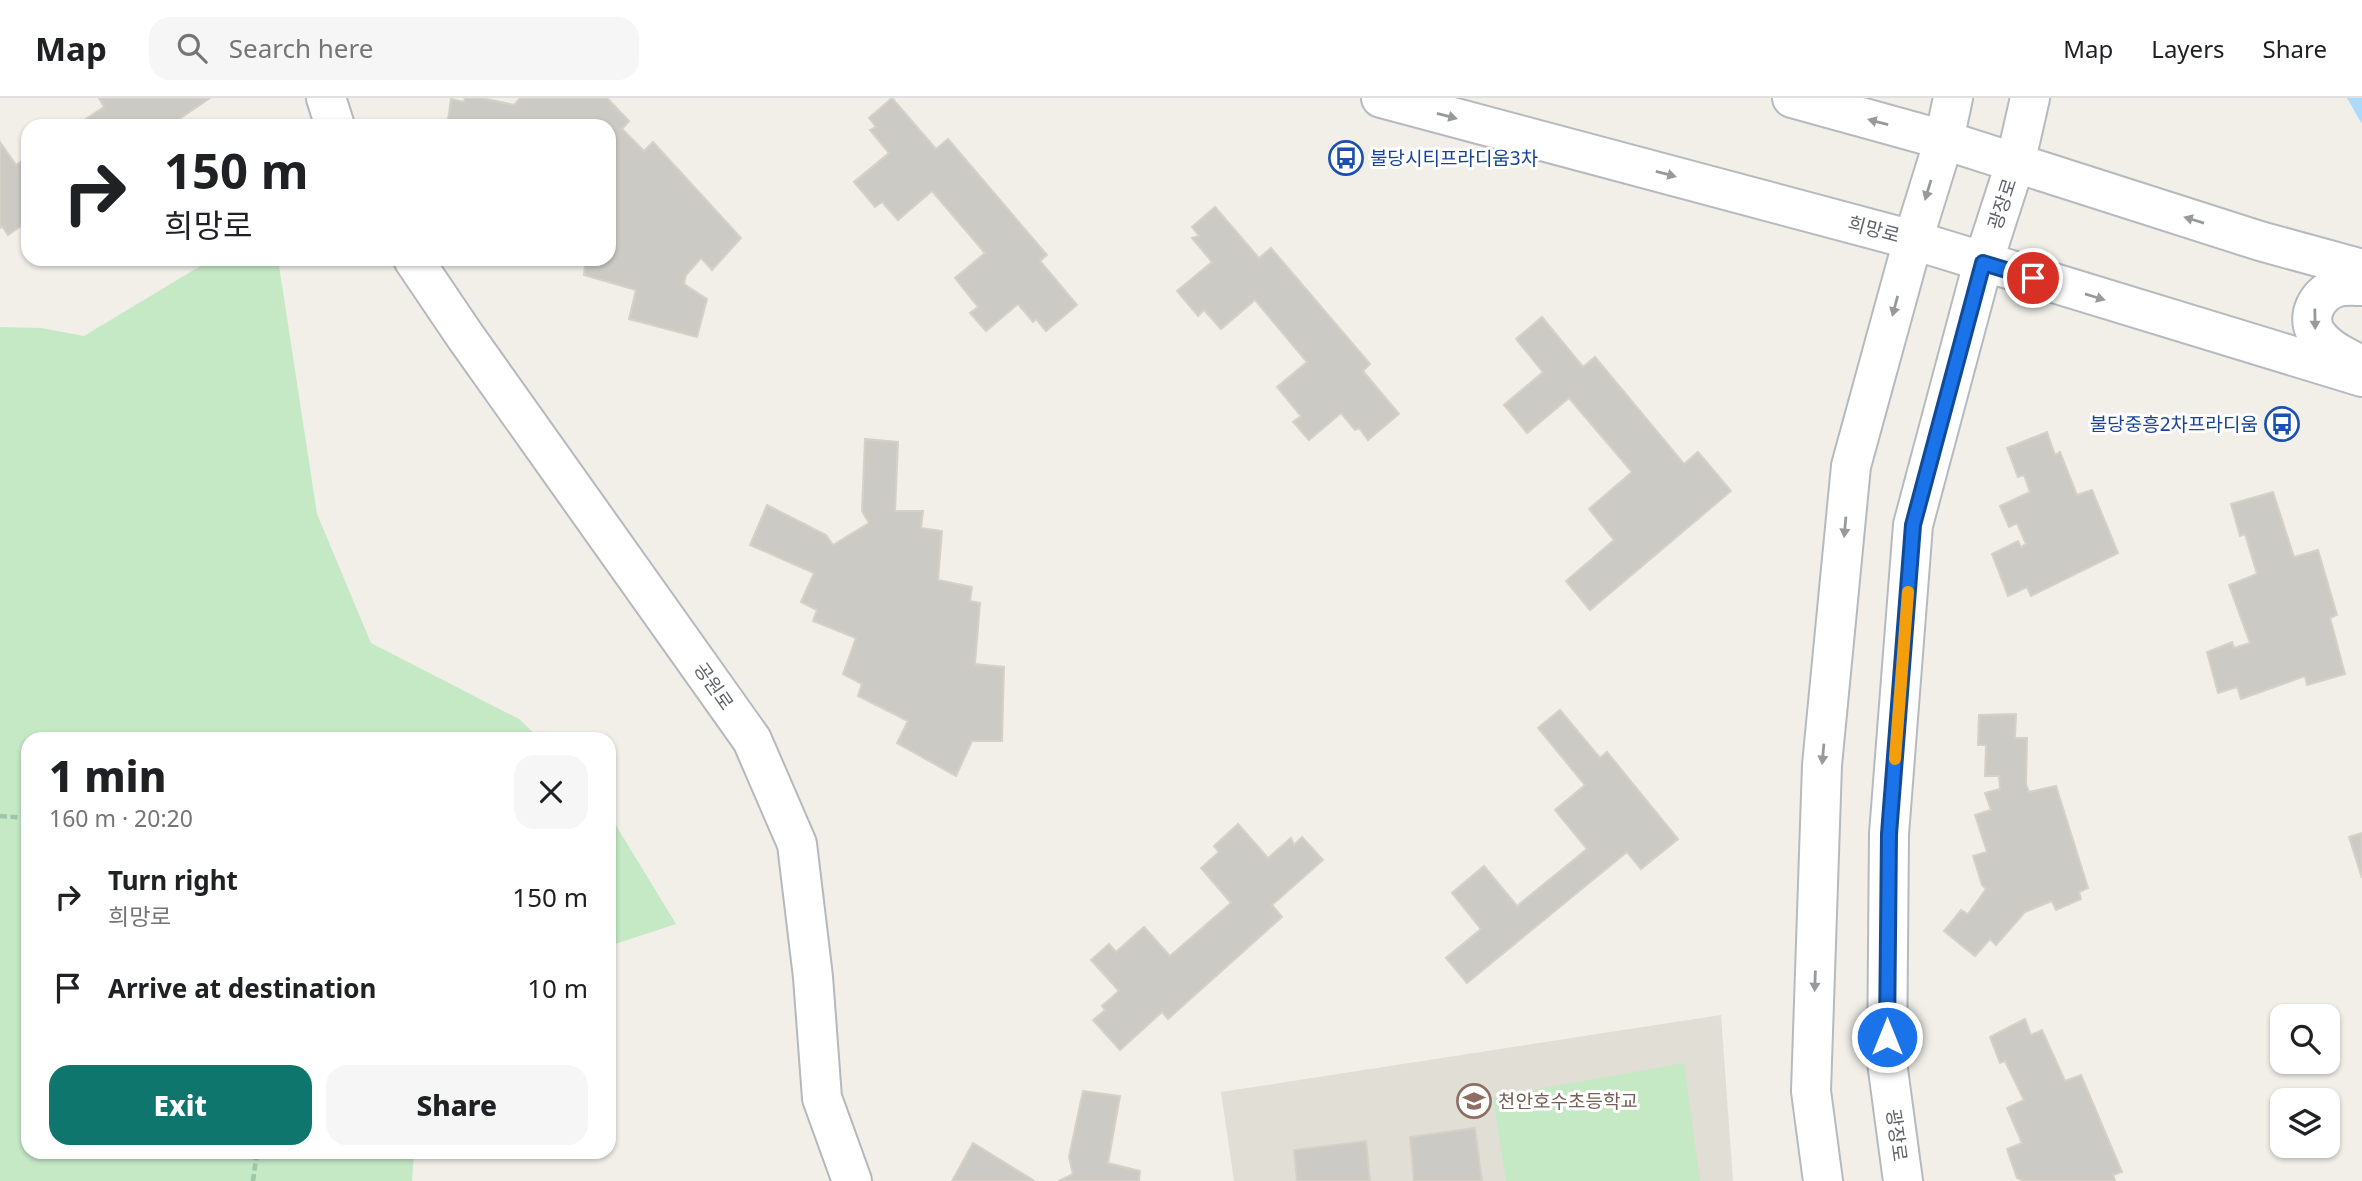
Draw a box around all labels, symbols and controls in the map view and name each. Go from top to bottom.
search box [149,17,639,80]
text: Map [35,26,107,71]
icon: search [173,29,211,67]
text: Search here [229,30,373,66]
text: Map [2063,32,2113,65]
text: Layers [2151,32,2225,65]
text: Share [2263,32,2327,65]
one-way arrow [1437,111,1458,121]
one-way arrow [1867,116,1889,127]
text: 150 m [164,137,309,203]
bus stop icon: 불당시티프라디움3차 [1327,139,1365,177]
place label: 불당시티프라디움3차 [1370,145,1538,171]
icon: right [49,147,140,238]
one-way arrow [1656,169,1678,180]
street label: 광장로 [1982,175,2022,233]
one-way arrow [1923,180,1933,201]
text: 희망로 [164,203,252,246]
street label: 희망로 [1845,210,1903,248]
one-way arrow [2184,215,2205,225]
pin [2003,248,2063,308]
icon: arrive [2014,259,2052,297]
one-way arrow [2085,292,2106,302]
one-way arrow [1889,296,1899,317]
one-way arrow [2309,308,2320,330]
bus stop icon: 불당중흥2차프라디움 [2263,405,2301,443]
place label: 불당중흥2차프라디움 [2090,411,2258,437]
one-way arrow [1839,516,1850,538]
street label: 공원로 [688,657,740,715]
one-way arrow [1817,743,1828,765]
text: 1 min [49,747,166,804]
button: close [514,755,588,829]
text: 160 m · 20:20 [49,802,193,834]
text: Turn right [108,862,238,898]
icon: right [49,878,87,916]
text: 150 m [512,879,588,915]
text: 희망로 [108,900,171,932]
icon: arrive [49,969,87,1007]
text: Arrive at destination [108,970,377,1006]
text: 10 m [527,970,588,1006]
one-way arrow [1809,970,1820,992]
position arrow [1850,1000,1924,1074]
map controls [2270,1004,2340,1158]
button: search [2270,1004,2340,1074]
button: Exit [49,1065,312,1145]
button: Share [326,1065,588,1145]
school or university icon: 천안호수초등학교 [1455,1082,1493,1120]
place label: 천안호수초등학교 [1498,1088,1638,1114]
button: layers [2270,1088,2340,1158]
street label: 광장로 [1880,1107,1914,1163]

